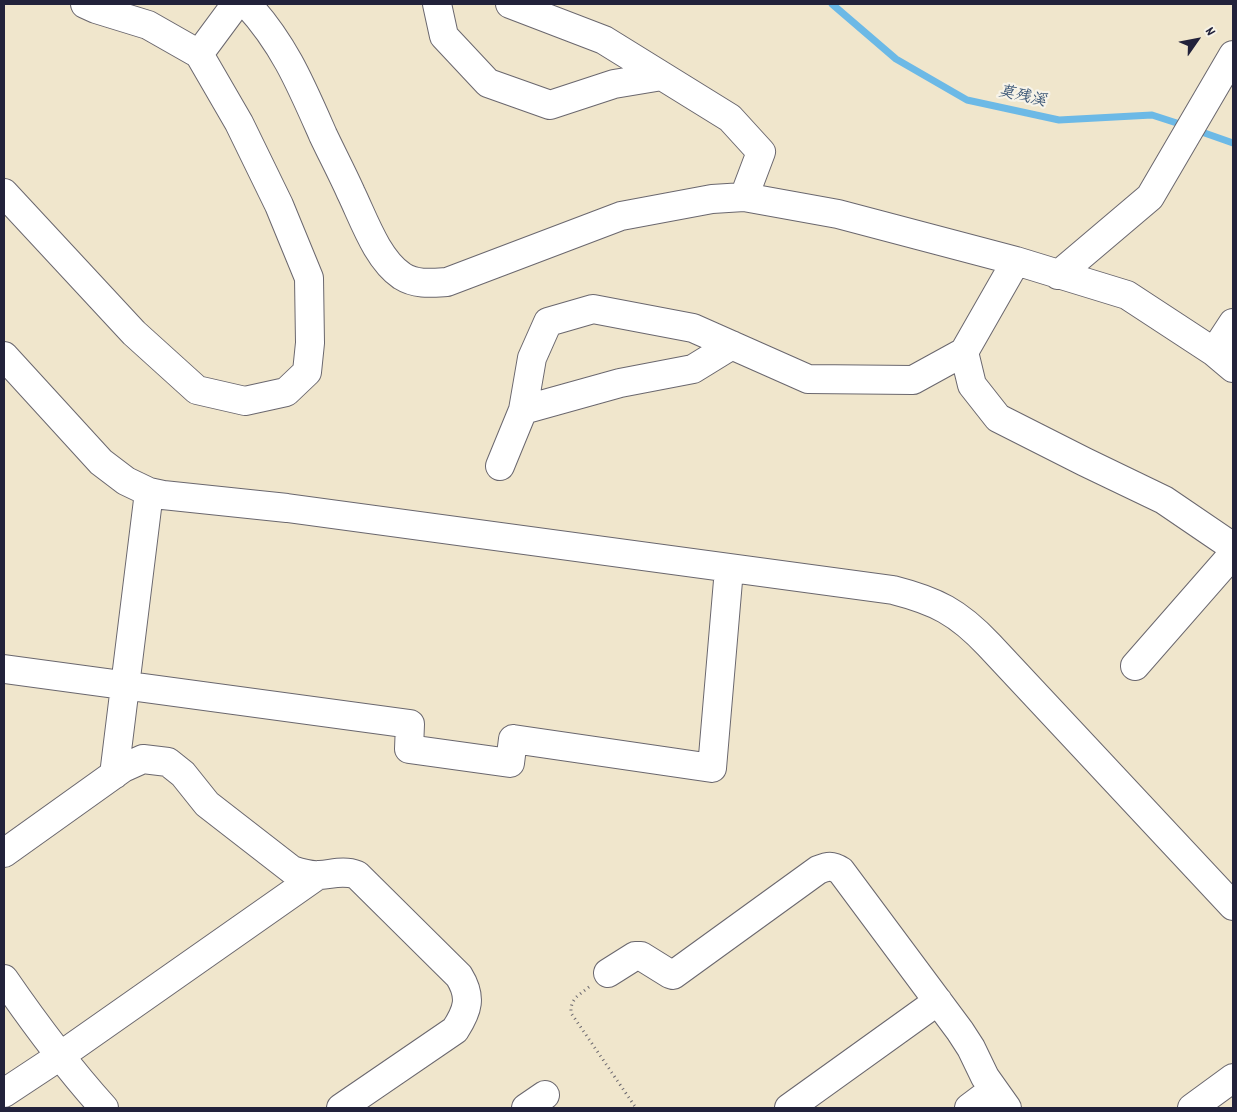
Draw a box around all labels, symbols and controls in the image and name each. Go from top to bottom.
north arrow [1172,15,1222,65]
text: N [1199,23,1220,40]
water label: 莫残溪 [996,83,1048,113]

